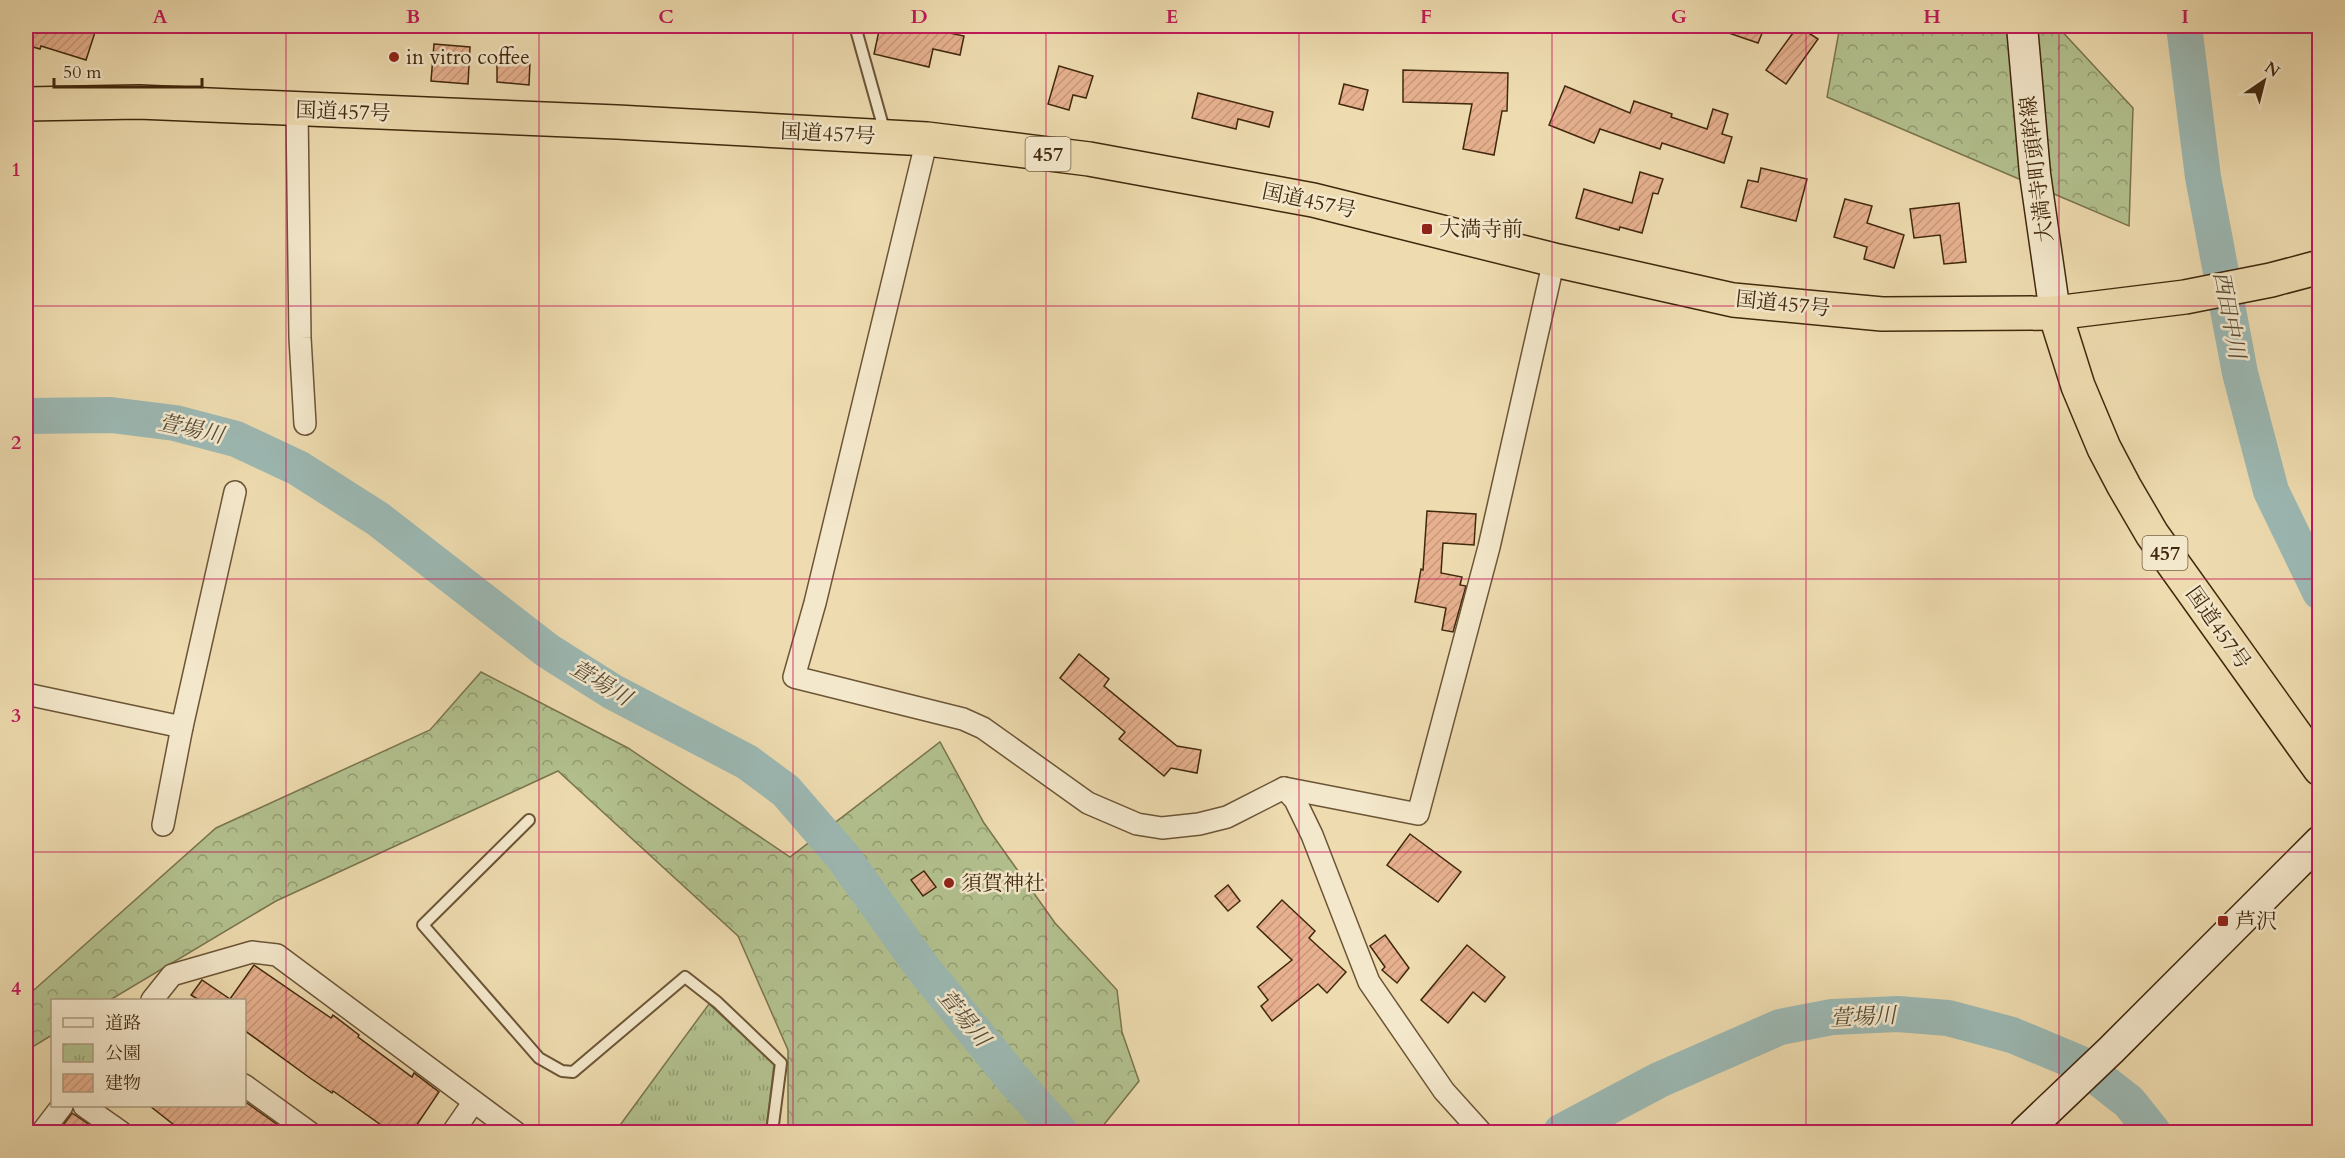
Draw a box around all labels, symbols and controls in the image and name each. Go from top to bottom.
text: A [152,3,168,30]
text: B [406,3,420,30]
text: C [658,3,674,30]
text: D [910,3,928,30]
text: E [1166,3,1178,30]
text: F [1420,3,1432,30]
text: G [1671,3,1687,30]
text: H [1923,3,1941,30]
text: I [2181,3,2189,30]
place label: in vitro coffee [406,43,530,72]
marker: in vitro coffee [387,50,401,64]
scale bar [54,51,202,89]
north arrow [2234,51,2294,111]
text: N [2260,57,2284,83]
text: 50 m [63,60,102,85]
street label: 大満寺町頭幹線 [2014,94,2060,244]
street label: 国道457号 [295,96,391,128]
street label: 国道457号 [780,117,876,151]
road number: 457 [1026,137,1070,171]
text: 1 [11,156,21,183]
street label: 国道457号 [1259,177,1359,225]
place label: 大満寺前 [1439,215,1523,244]
marker: 大満寺前 [1420,222,1434,236]
water label: 西田中川 [2206,269,2253,363]
street label: 国道457号 [1734,285,1832,323]
water label: 萱場川 [156,407,228,451]
text: 2 [11,429,21,456]
road number: 457 [2142,536,2188,570]
street label: 国道457号 [2179,581,2257,675]
water label: 萱場川 [565,653,639,714]
text: 3 [11,702,21,729]
place label: 須賀神社 [961,869,1045,898]
marker: 須賀神社 [942,876,956,890]
place label: 芦沢 [2235,907,2277,936]
marker: 芦沢 [2216,914,2230,928]
text: 4 [11,975,21,1002]
water label: 萱場川 [931,983,998,1054]
legend [51,999,246,1107]
water label: 萱場川 [1829,1000,1899,1034]
text: 道路 [105,1011,141,1036]
text: 公園 [105,1041,141,1066]
text: 建物 [105,1071,141,1096]

